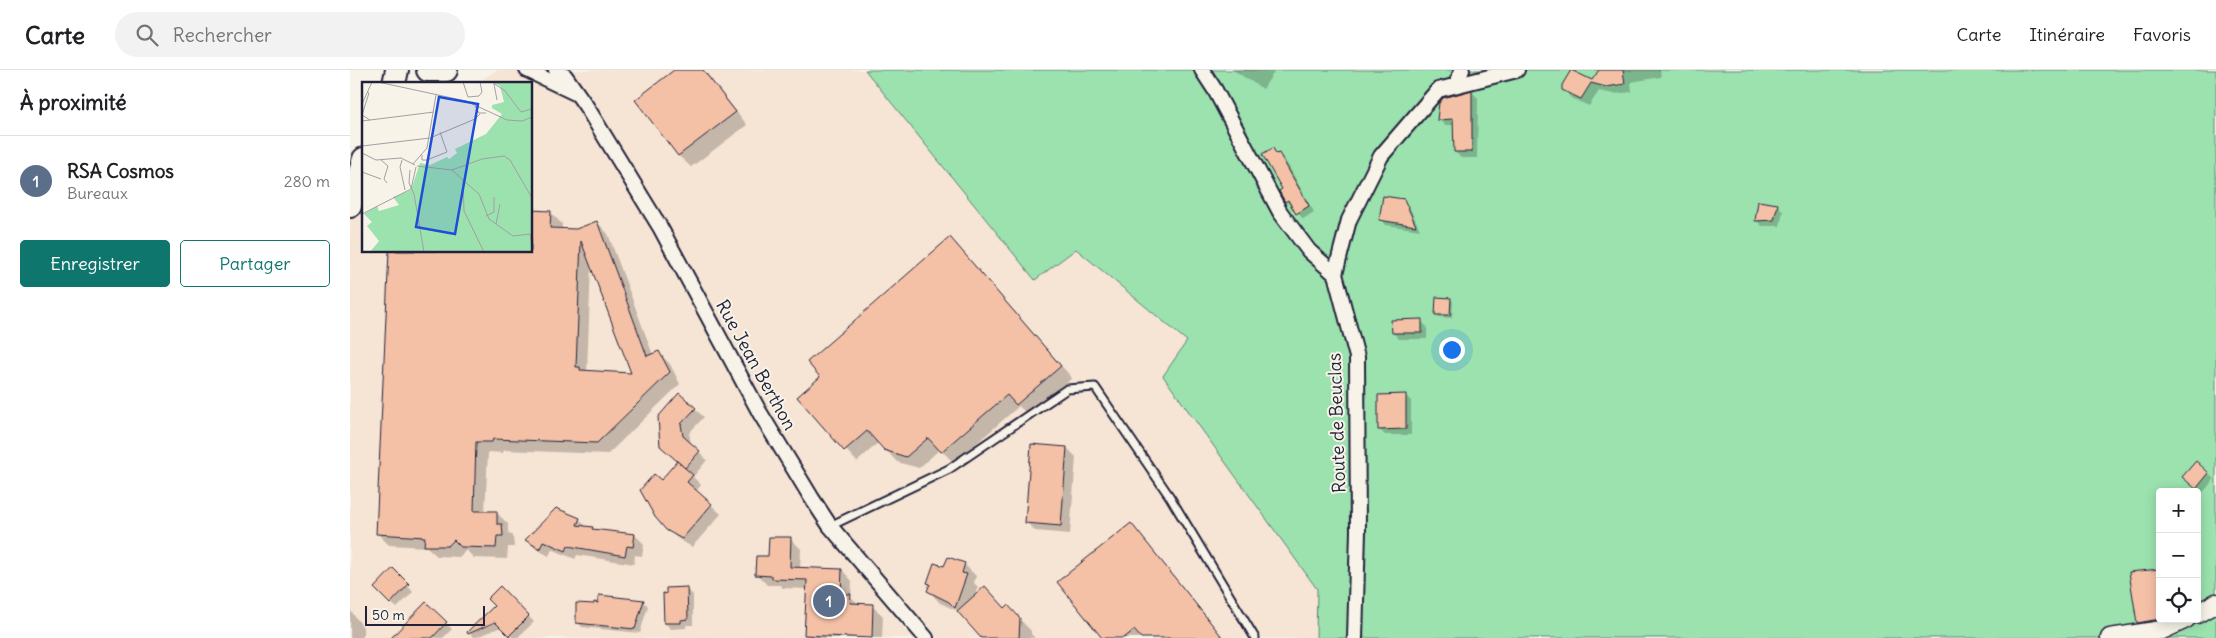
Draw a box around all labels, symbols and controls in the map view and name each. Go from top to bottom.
search box [115,12,465,57]
text: Carte [25,20,85,50]
icon: search [133,21,161,49]
text: Rechercher [173,23,272,47]
text: Carte [1956,23,2001,46]
text: Itinéraire [2029,23,2105,46]
text: Favoris [2133,23,2191,46]
inset map [362,82,532,252]
text: À proximité [20,89,127,116]
text: RSA Cosmos [67,159,174,183]
text: 1 [33,171,39,191]
text: 280 m [284,171,330,191]
text: Bureaux [67,183,128,203]
button: Enregistrer [20,240,170,287]
button: Partager [180,240,330,287]
street label: Rue Jean Berthon [711,296,802,434]
your location [1439,337,1465,363]
street label: Route de Beuclas [1323,353,1350,493]
map controls [2156,488,2201,623]
button: + [2156,488,2201,533]
button: − [2156,533,2201,578]
button: locate [2156,578,2201,623]
pin: 1 [813,582,845,620]
scale bar [365,603,485,626]
text: 50 m [372,606,405,624]

